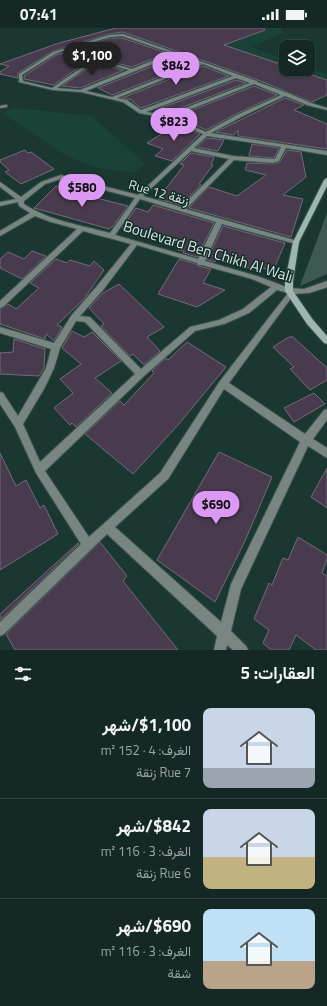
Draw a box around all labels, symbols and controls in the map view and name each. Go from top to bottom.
text: 07:41 [20,3,57,26]
map controls [279,40,315,76]
button: layers [279,40,315,76]
pin: $1,100 [59,42,125,76]
text: $1,100 [72,45,112,65]
pin: $842 [152,52,200,86]
text: $842 [161,55,191,75]
pin: $823 [150,108,198,142]
text: $823 [159,111,189,131]
pin: $580 [58,174,106,208]
street label: Rue 12 زنقة [126,174,192,210]
text: $580 [67,177,97,197]
street label: Boulevard Ben Chikh Al Wali [120,214,296,288]
pin: $690 [192,491,240,525]
text: $690 [201,494,231,514]
text: العقارات: 5 [240,660,315,686]
icon: filters [12,663,34,685]
text: $1,100/شهر [102,712,191,738]
icon: home [235,724,283,772]
text: الغرف: 4 · 152 m² [101,740,191,760]
text: Rue 7 زنقة [136,762,191,782]
text: $842/شهر [116,813,191,839]
icon: home [235,825,283,873]
text: الغرف: 3 · 116 m² [101,841,191,861]
text: Rue 6 زنقة [136,863,191,883]
text: $690/شهر [116,913,191,939]
icon: home [235,925,283,973]
text: الغرف: 3 · 116 m² [101,941,191,961]
text: شقة [168,963,191,983]

